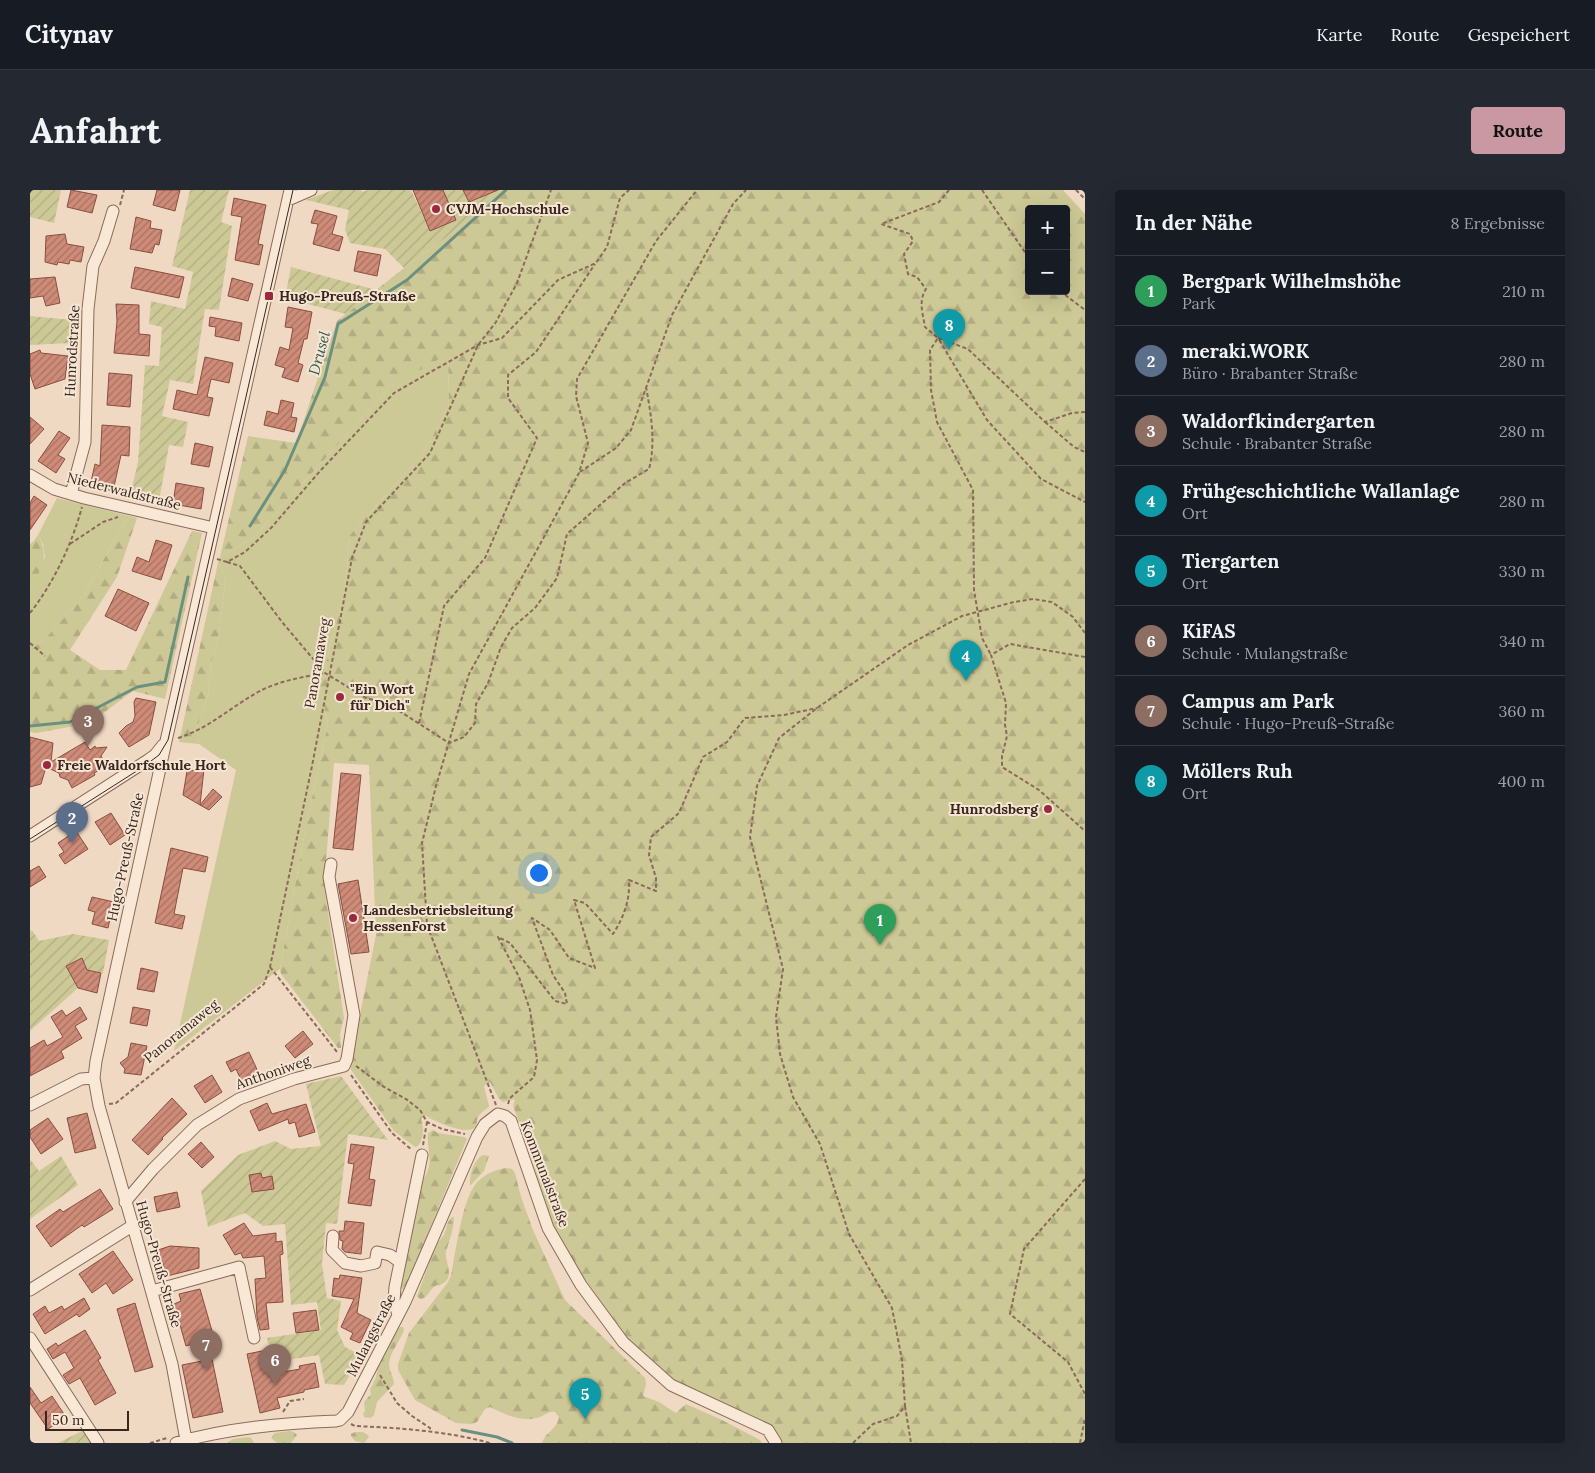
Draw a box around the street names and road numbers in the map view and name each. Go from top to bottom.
street label: Hunrodstraße [61,304,83,398]
street label: Niederwaldstraße [65,468,183,514]
street label: Panoramaweg [300,616,334,710]
street label: Hugo-Preuß-Straße [103,790,148,923]
street label: Panoramaweg [140,995,222,1067]
street label: Anthoniweg [232,1051,313,1094]
street label: Kommunalstraße [516,1118,574,1230]
street label: Hugo-Preuß-Straße [132,1198,186,1330]
street label: Mulangstraße [342,1290,400,1379]

